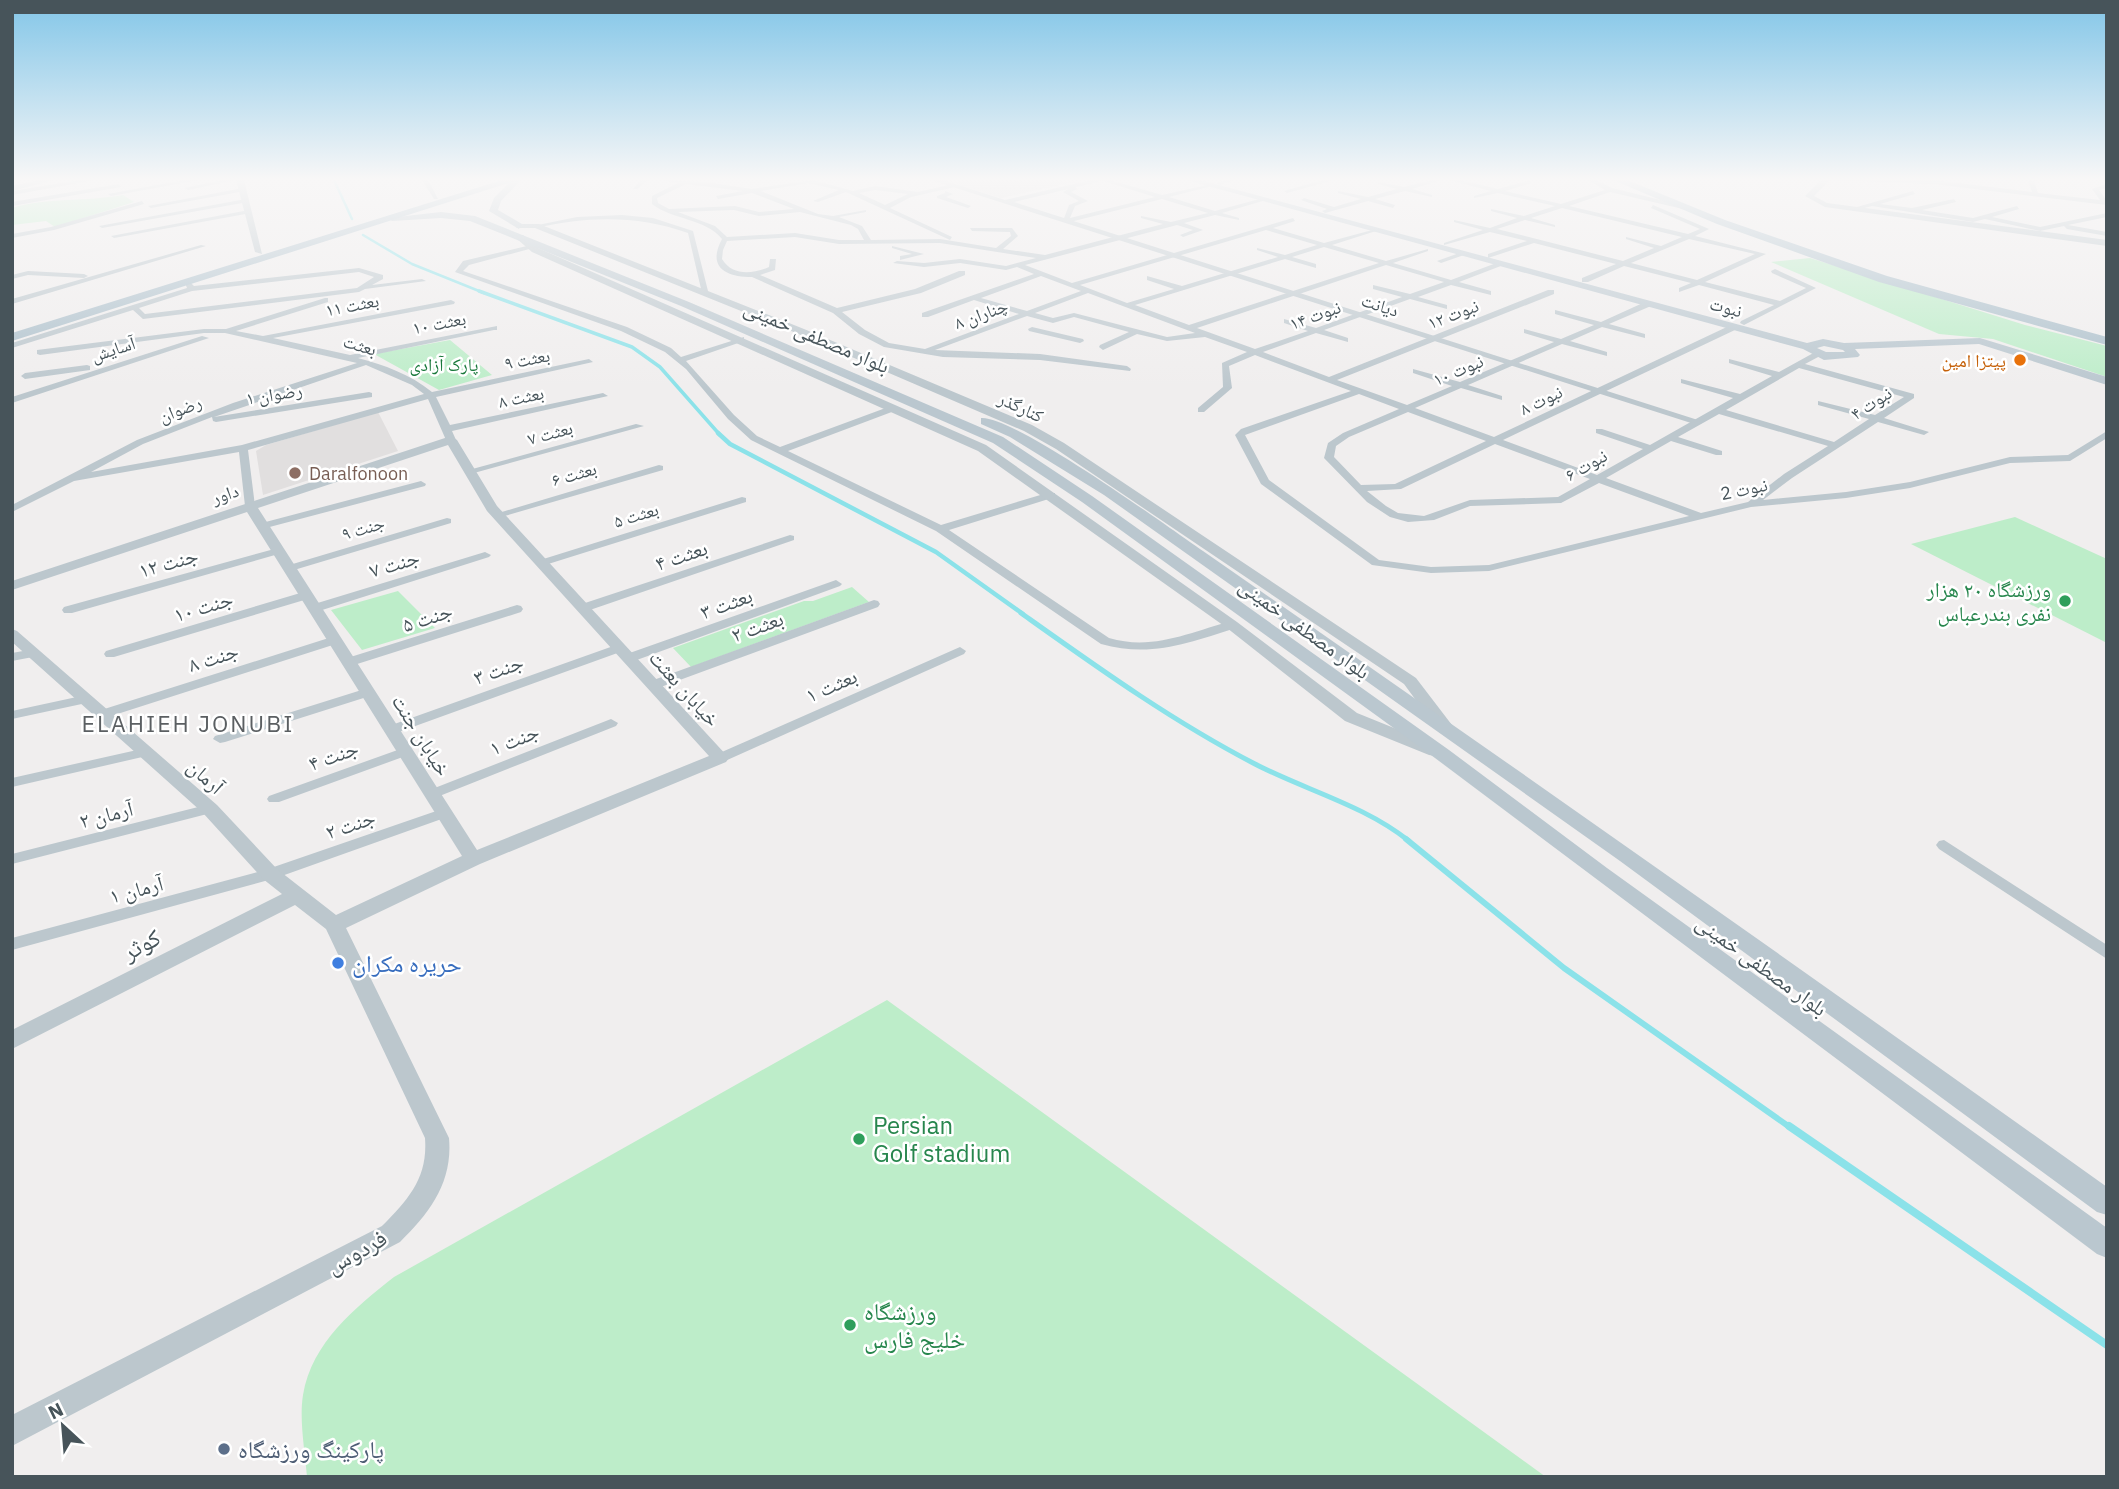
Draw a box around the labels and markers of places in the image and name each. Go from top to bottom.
place label: پیتزا امین [1942,349,2006,372]
marker: پیتزا امین [2012,352,2028,368]
place label: Daralfonoon [309,462,408,485]
marker: Daralfonoon [287,465,303,481]
place label: ورزشگاه ۲۰ هزار نفری بندرعباس [1926,575,2051,627]
marker: ورزشگاه ۲۰ هزار نفری بندرعباس [2057,593,2073,609]
place label: حریره مکران [352,947,462,979]
marker: حریره مکران [330,955,346,971]
place label: Persian Golf stadium [873,1109,1010,1169]
marker: Persian Golf stadium [851,1131,867,1147]
place label: ورزشگاه خلیج فارس [864,1295,965,1355]
marker: ورزشگاه خلیج فارس [842,1317,858,1333]
place label: پارکینگ ورزشگاه [238,1433,384,1465]
marker: پارکینگ ورزشگاه [216,1441,232,1457]

